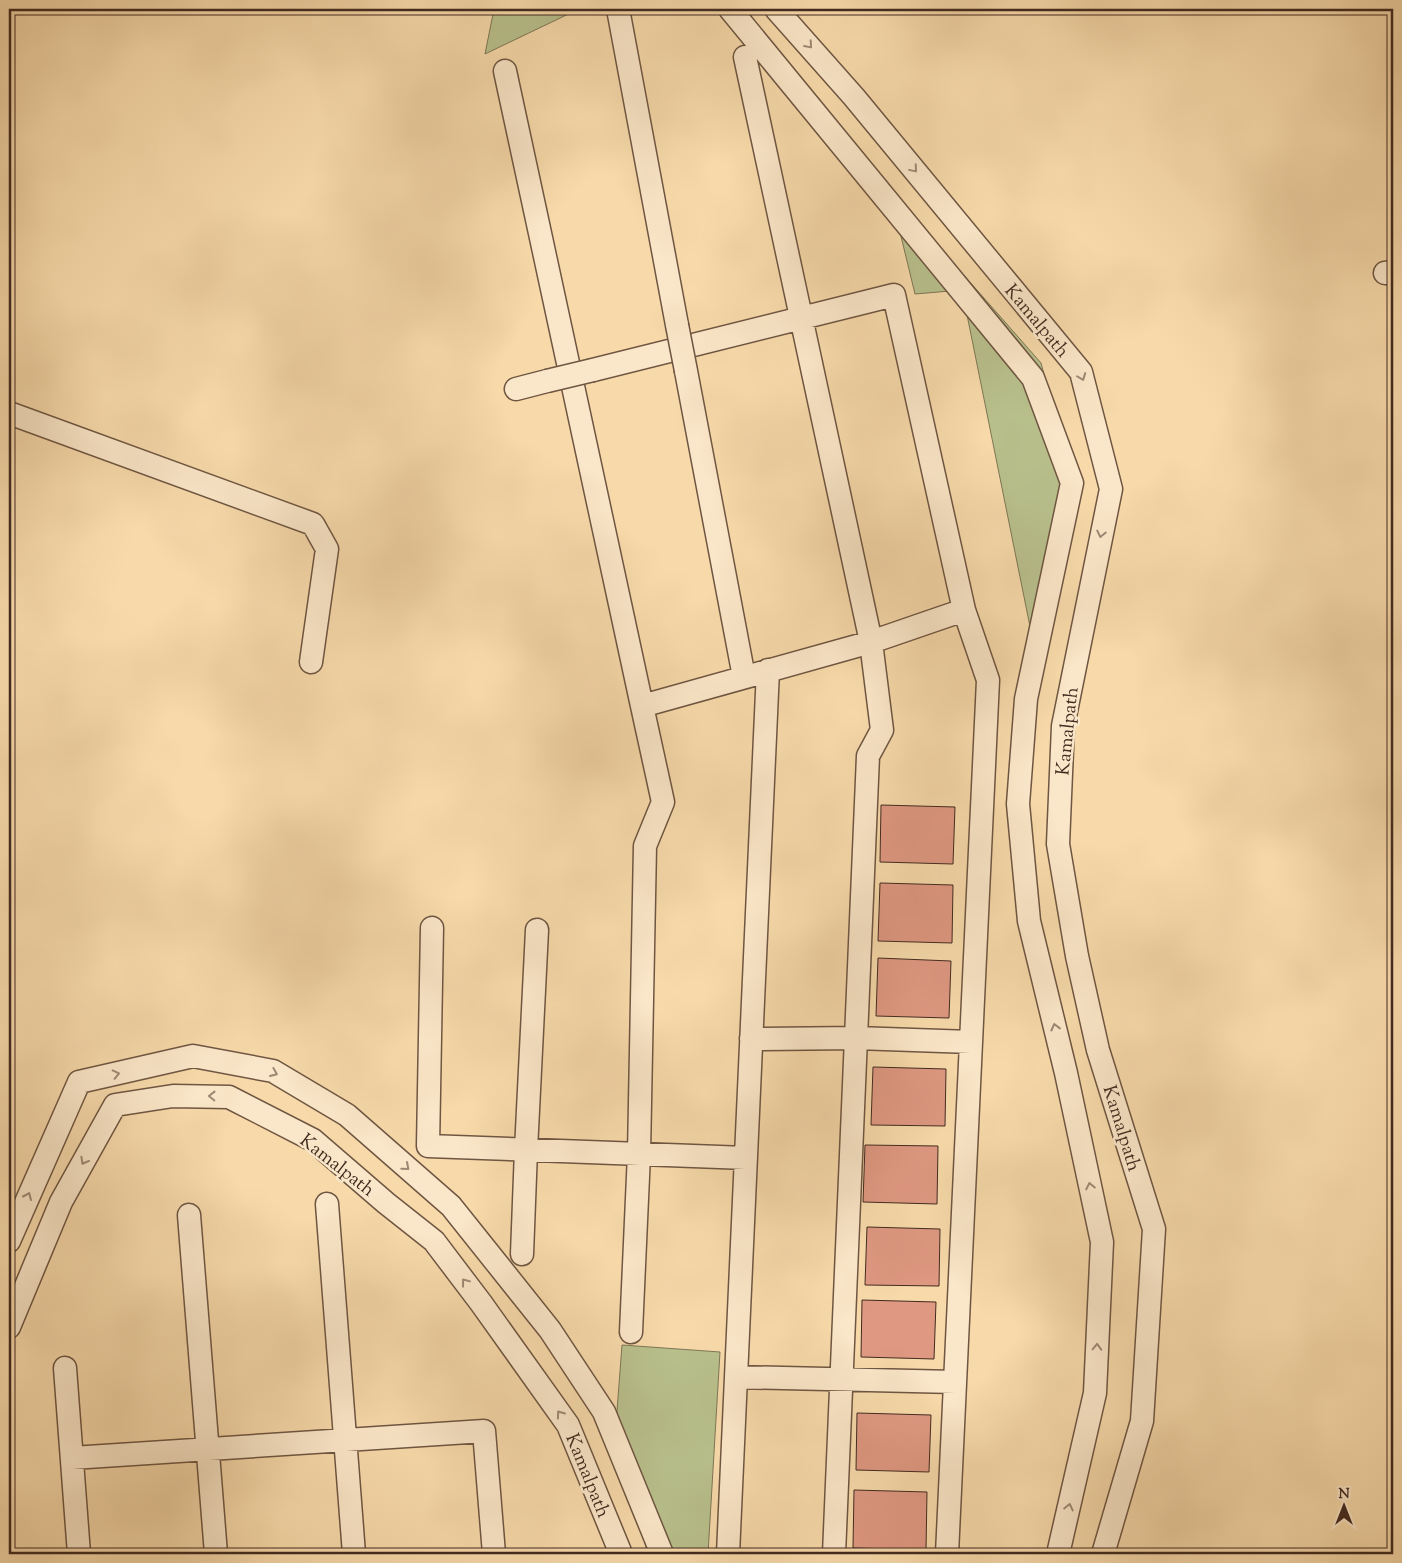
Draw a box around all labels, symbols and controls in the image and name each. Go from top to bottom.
one-way arrow [803,40,812,49]
one-way arrow [908,163,916,172]
street label: Kamalpath [997,279,1075,364]
one-way arrow [1076,372,1086,381]
one-way arrow [1097,530,1107,539]
street label: Kamalpath [1050,686,1087,777]
one-way arrow [1050,1023,1061,1032]
one-way arrow [269,1067,278,1077]
one-way arrow [111,1069,120,1080]
street label: Kamalpath [1095,1082,1147,1175]
one-way arrow [208,1091,216,1101]
street label: Kamalpath [293,1128,380,1204]
one-way arrow [80,1156,90,1165]
one-way arrow [400,1161,409,1169]
one-way arrow [1085,1182,1096,1190]
one-way arrow [22,1192,33,1201]
one-way arrow [462,1279,470,1288]
one-way arrow [1092,1343,1102,1350]
one-way arrow [557,1410,566,1419]
street label: Kamalpath [558,1430,616,1522]
north arrow [1320,1480,1370,1530]
text: N [1338,1485,1350,1505]
one-way arrow [1063,1502,1074,1511]

